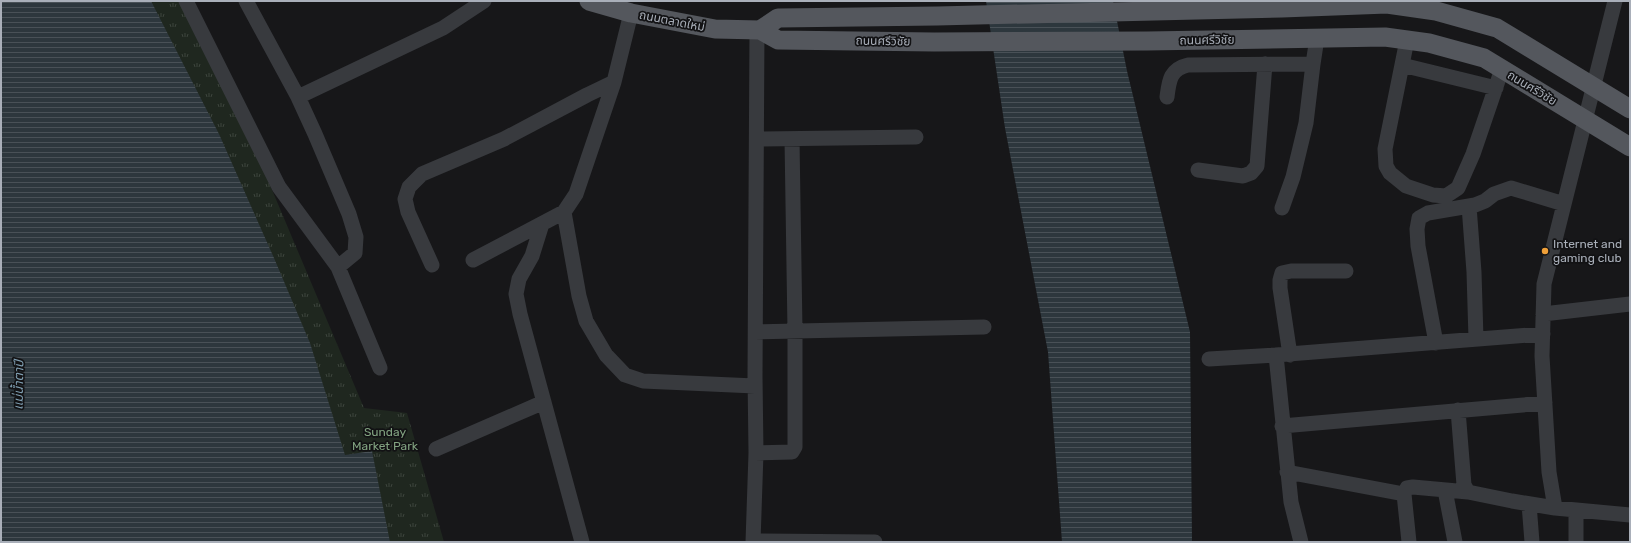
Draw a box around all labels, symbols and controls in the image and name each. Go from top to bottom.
street label: ถนนตลาดใหม่ [638,8,706,34]
street label: ถนนศรีวิชัย [1179,33,1235,47]
street label: ถนนศรีวิชัย [855,34,911,48]
street label: ถนนศรีวิชัย [1505,68,1559,108]
place label: Internet and gaming club [1553,237,1622,265]
marker: Internet and gaming club [1540,246,1550,256]
water label: แม่น้ำตาปี [9,358,26,410]
park label: Sunday Market Park [352,425,419,453]

